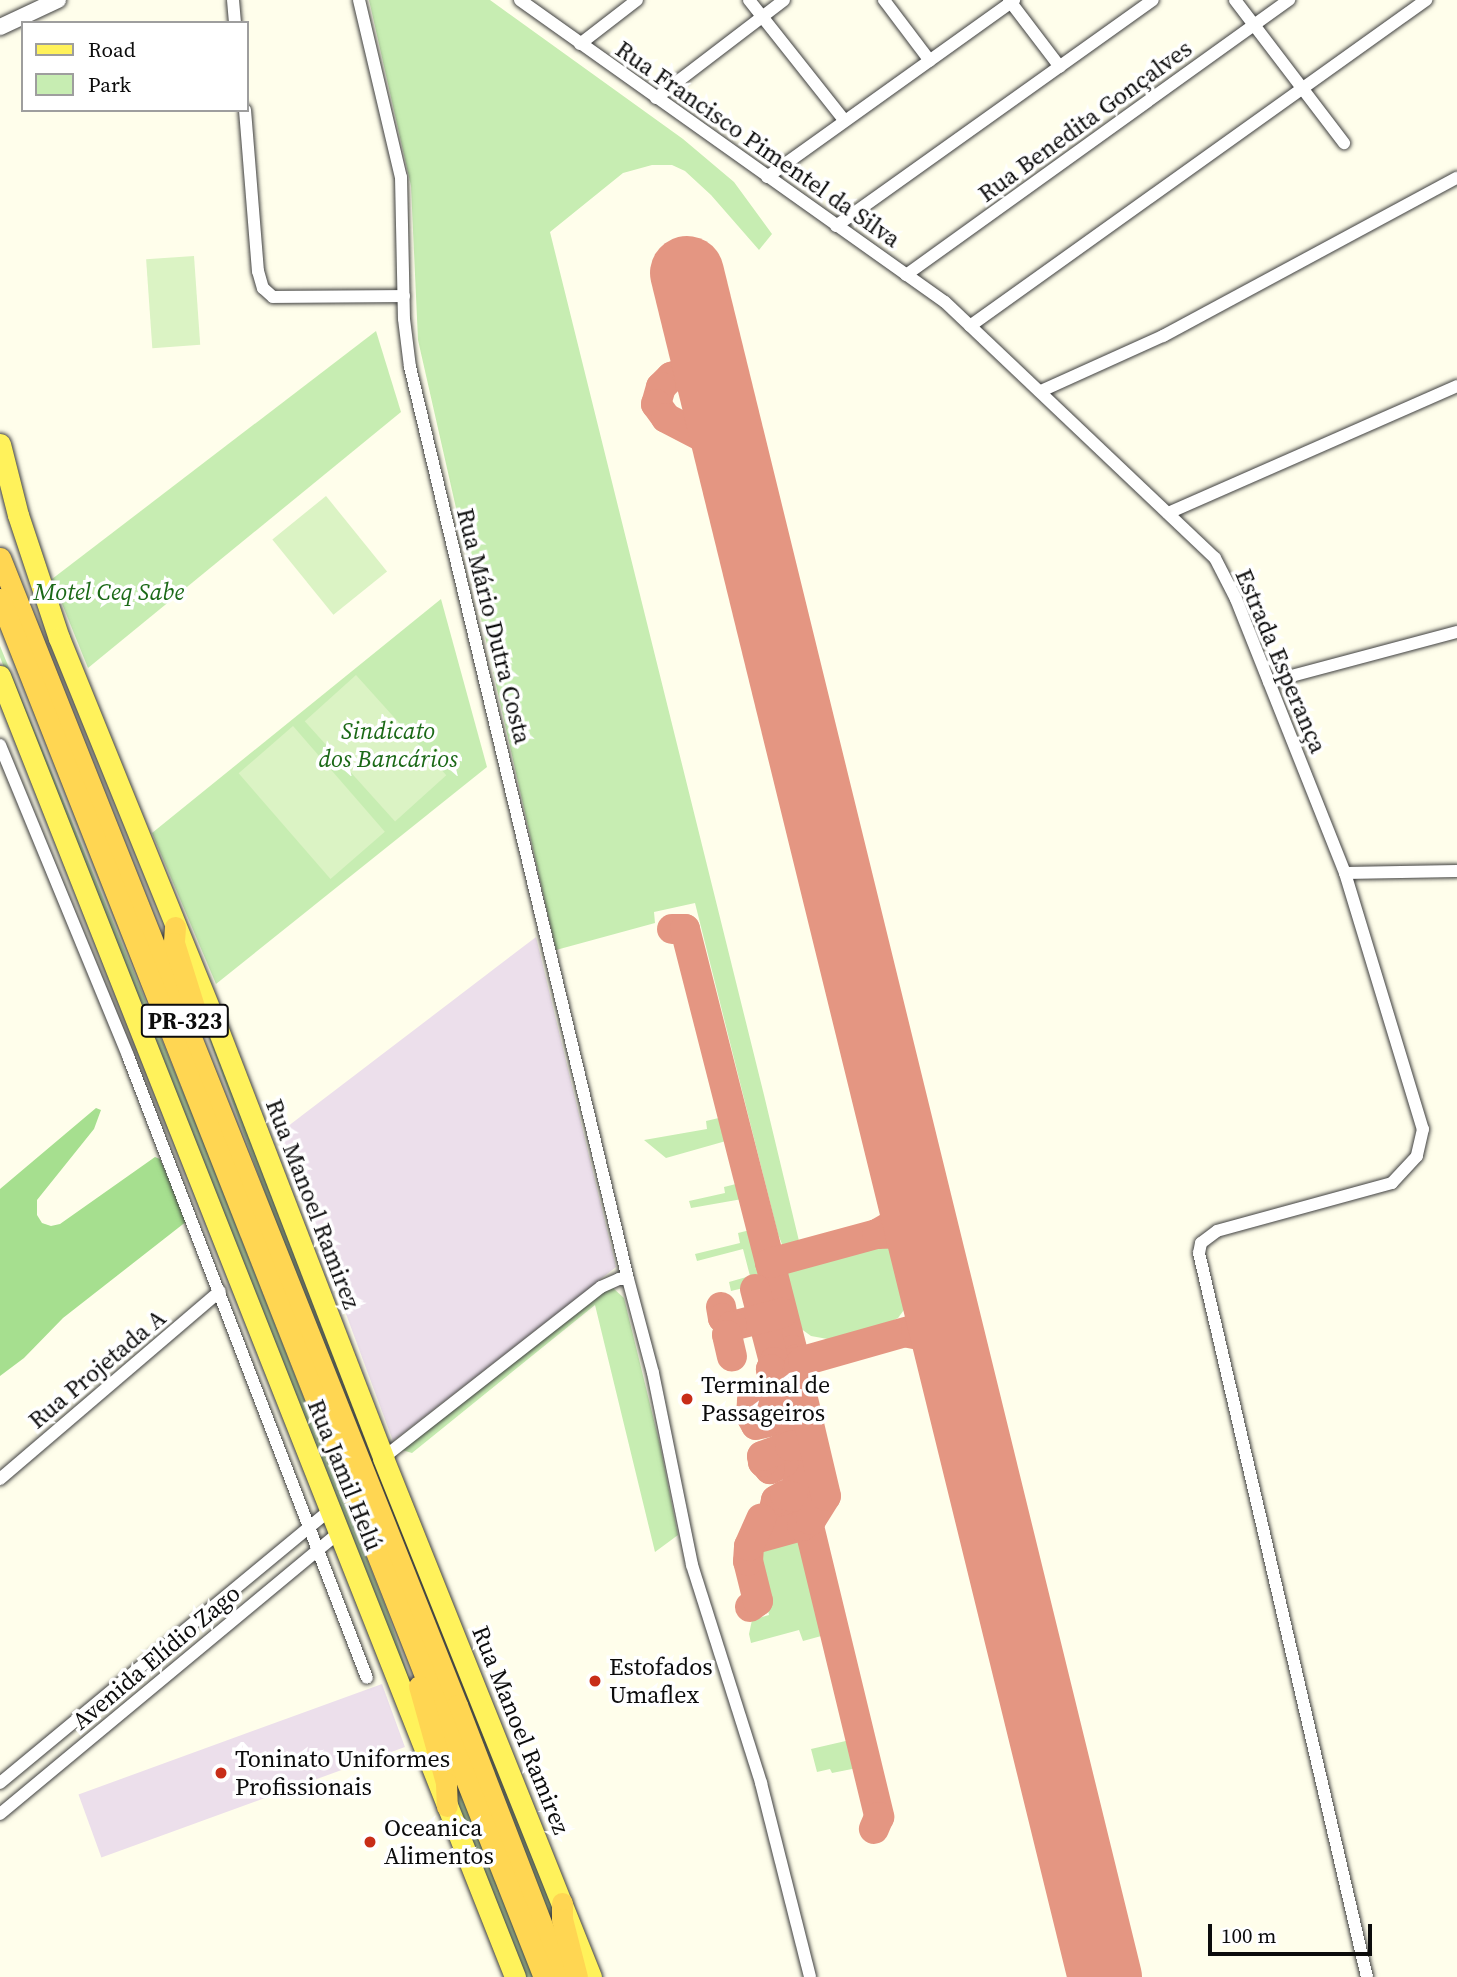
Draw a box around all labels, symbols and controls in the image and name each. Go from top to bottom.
legend [21,21,248,112]
street label: Rua Benedita Gonçalves [973,34,1197,208]
text: Road [88,35,136,64]
street label: Rua Francisco Pimentel da Silva [610,35,906,253]
text: Park [88,70,131,99]
street label: Rua Mário Dutra Costa [451,505,537,747]
street label: Estrada Esperança [1229,565,1333,757]
park label: Motel Ceq Sabe [34,578,184,606]
park label: Sindicato dos Bancários [318,717,458,773]
road number: PR-323 [140,1002,230,1040]
street label: Rua Manoel Ramirez [260,1095,366,1313]
street label: Rua Projetada A [23,1303,171,1435]
place label: Terminal de Passageiros [701,1371,830,1427]
marker: Terminal de Passageiros [679,1391,695,1407]
street label: Rua Jamil Helú [302,1395,388,1555]
street label: Avenida Elídio Zago [66,1578,246,1736]
street label: Rua Manoel Ramirez [466,1621,576,1839]
place label: Estofados Umaflex [609,1653,713,1709]
marker: Estofados Umaflex [587,1673,603,1689]
place label: Toninato Uniformes Profissionais [235,1745,450,1801]
marker: Toninato Uniformes Profissionais [213,1765,229,1781]
place label: Oceanica Alimentos [384,1814,494,1870]
marker: Oceanica Alimentos [362,1834,378,1850]
scale bar [1212,1910,1376,1954]
text: 100 m [1221,1921,1276,1950]

